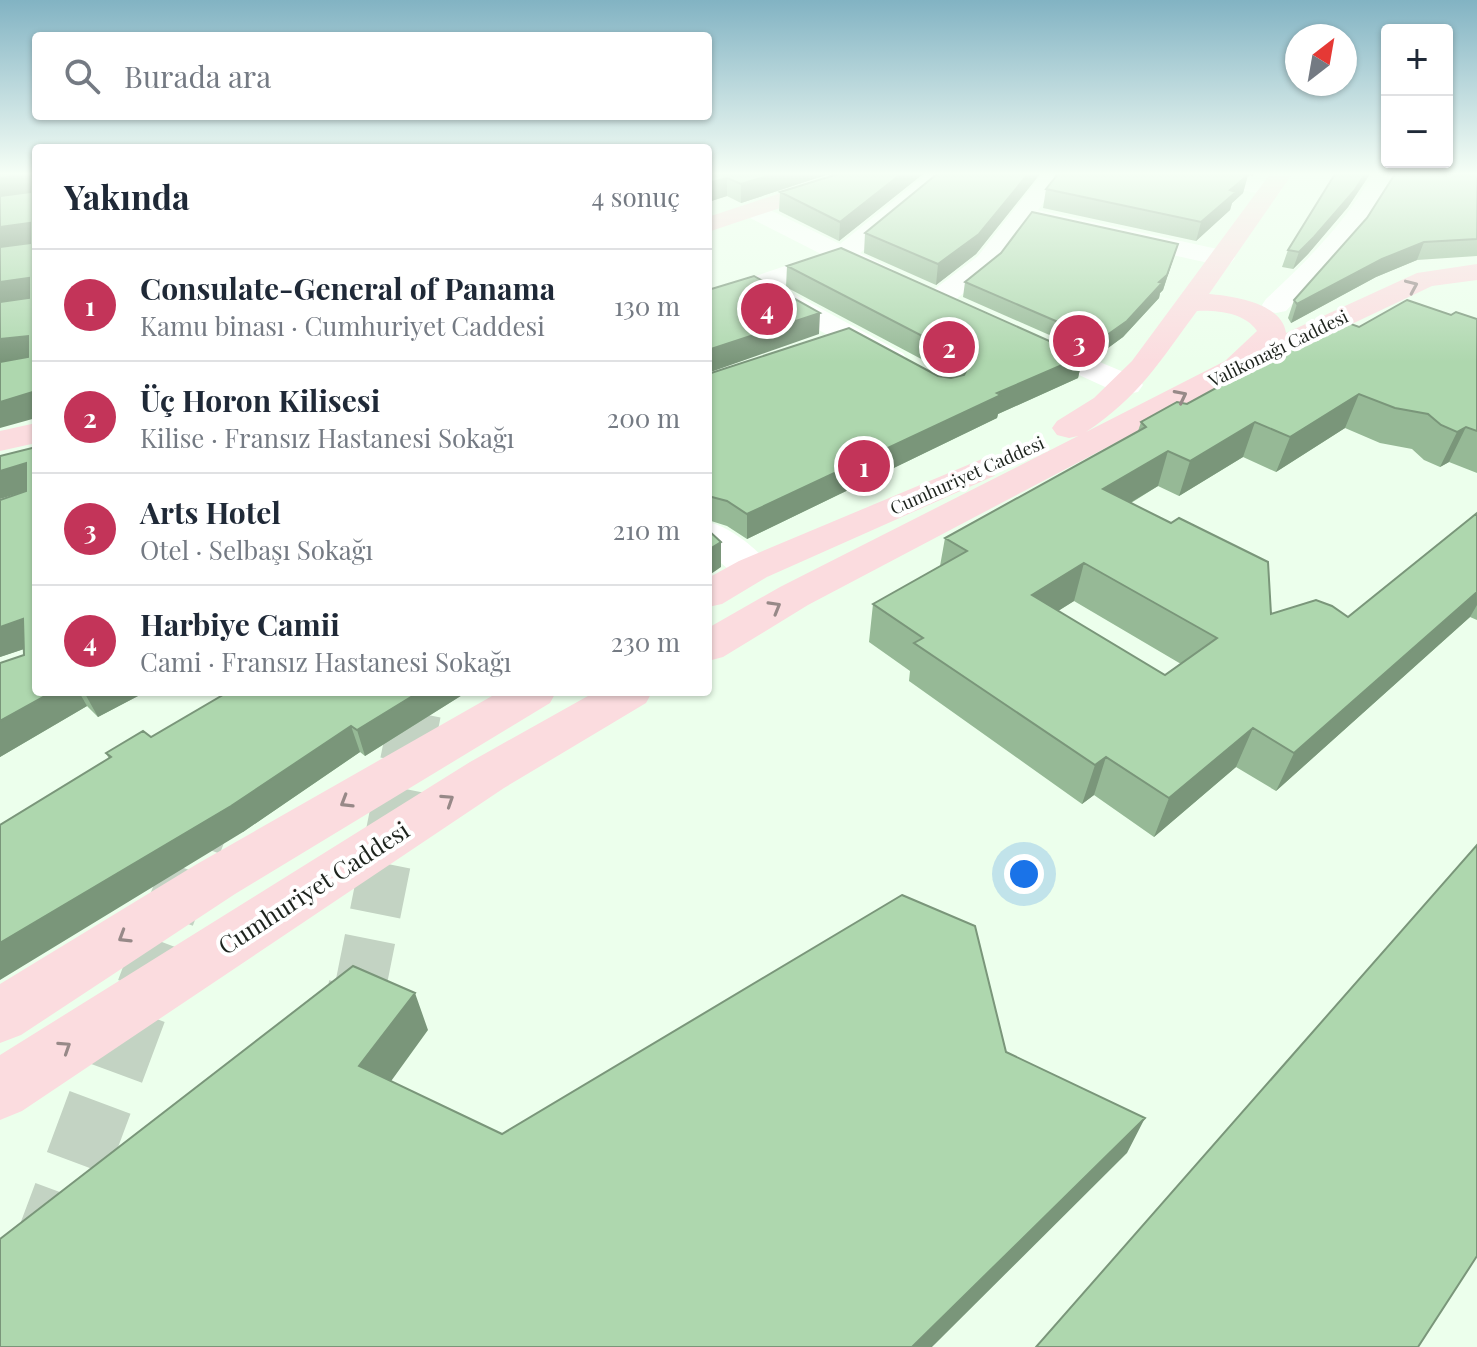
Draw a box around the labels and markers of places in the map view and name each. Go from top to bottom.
pin: 4 [741,279,793,339]
pin: 3 [1053,311,1105,371]
pin: 2 [923,317,975,377]
pin: 1 [838,436,890,496]

